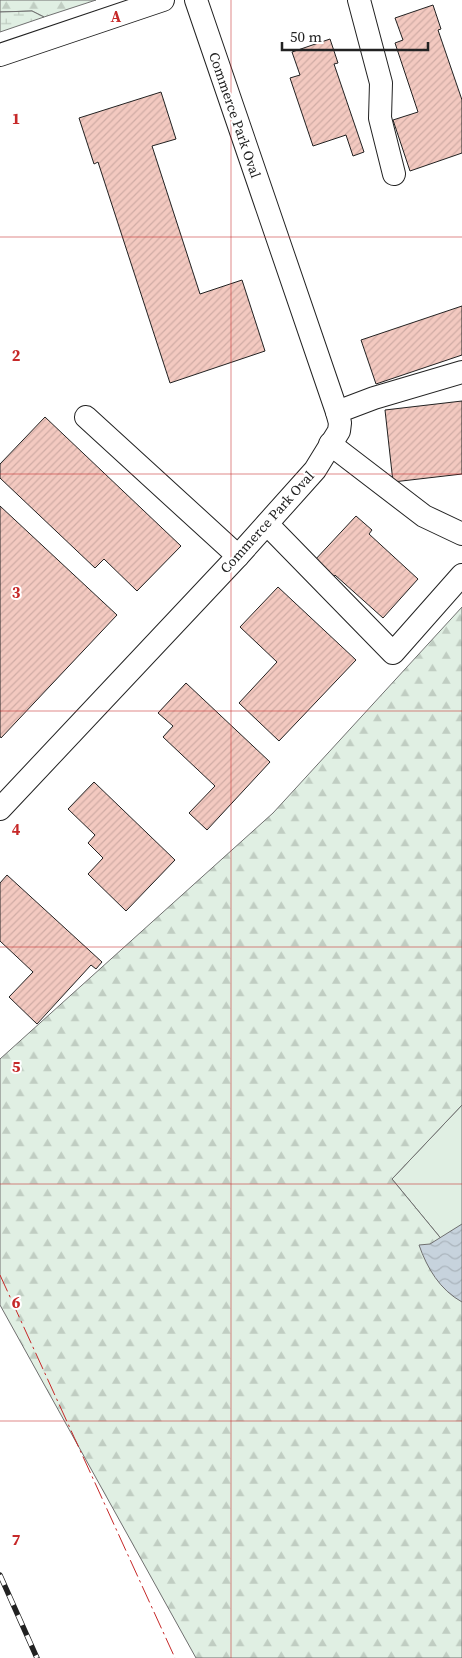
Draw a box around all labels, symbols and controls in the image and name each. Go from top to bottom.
text: A [111,5,122,27]
scale bar [282,20,428,52]
text: 50 m [290,26,322,47]
street label: Commerce Park Oval [204,49,266,181]
text: 1 [12,107,20,129]
text: 2 [12,344,21,366]
street label: Commerce Park Oval [215,466,319,578]
text: 3 [12,581,21,603]
text: 4 [12,818,21,840]
text: 5 [12,1055,21,1077]
text: 6 [12,1291,21,1313]
text: 7 [12,1528,21,1550]

